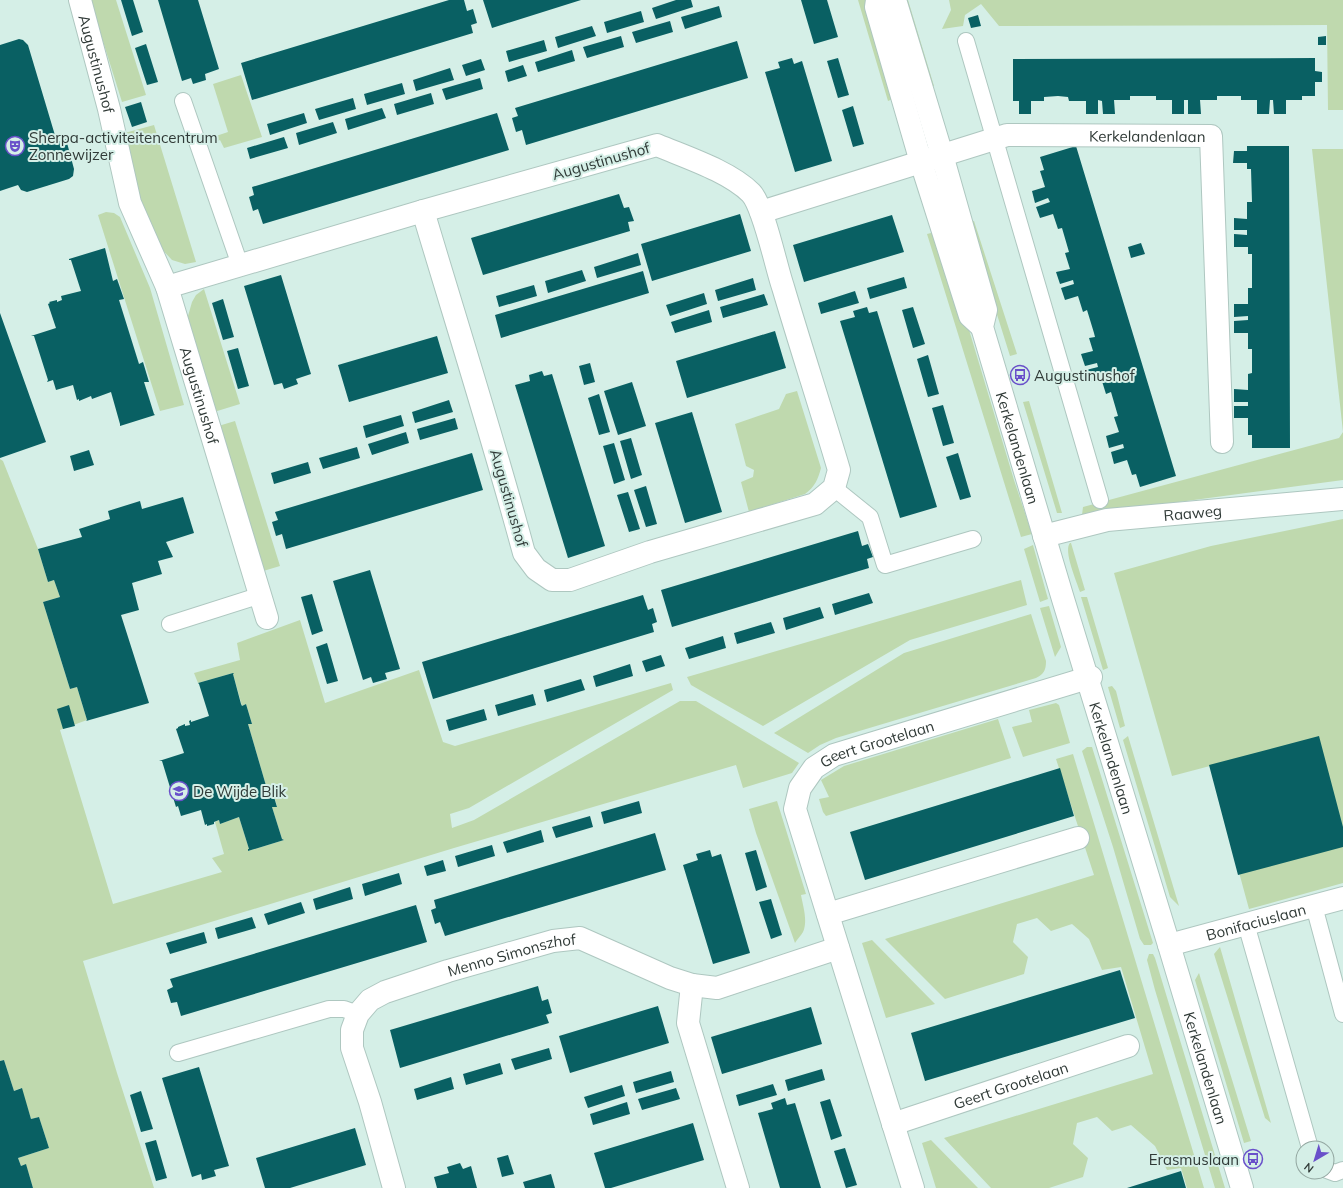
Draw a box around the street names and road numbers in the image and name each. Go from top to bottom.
street label: Augustinushof [75,13,119,116]
street label: Kerkelandenlaan [1089,126,1206,145]
street label: Augustinushof [550,138,653,184]
street label: Augustinushof [176,344,224,447]
street label: Kerkelandenlaan [992,389,1044,506]
street label: Augustinushof [486,447,532,550]
street label: Raaweg [1163,500,1223,524]
street label: Kerkelandenlaan [1086,699,1138,816]
street label: Geert Grootelaan [816,716,936,771]
street label: Bonifaciuslaan [1204,899,1308,944]
street label: Menno Simonszhof [445,929,578,980]
street label: Kerkelandenlaan [1180,1009,1232,1126]
street label: Geert Grootelaan [951,1057,1070,1113]

